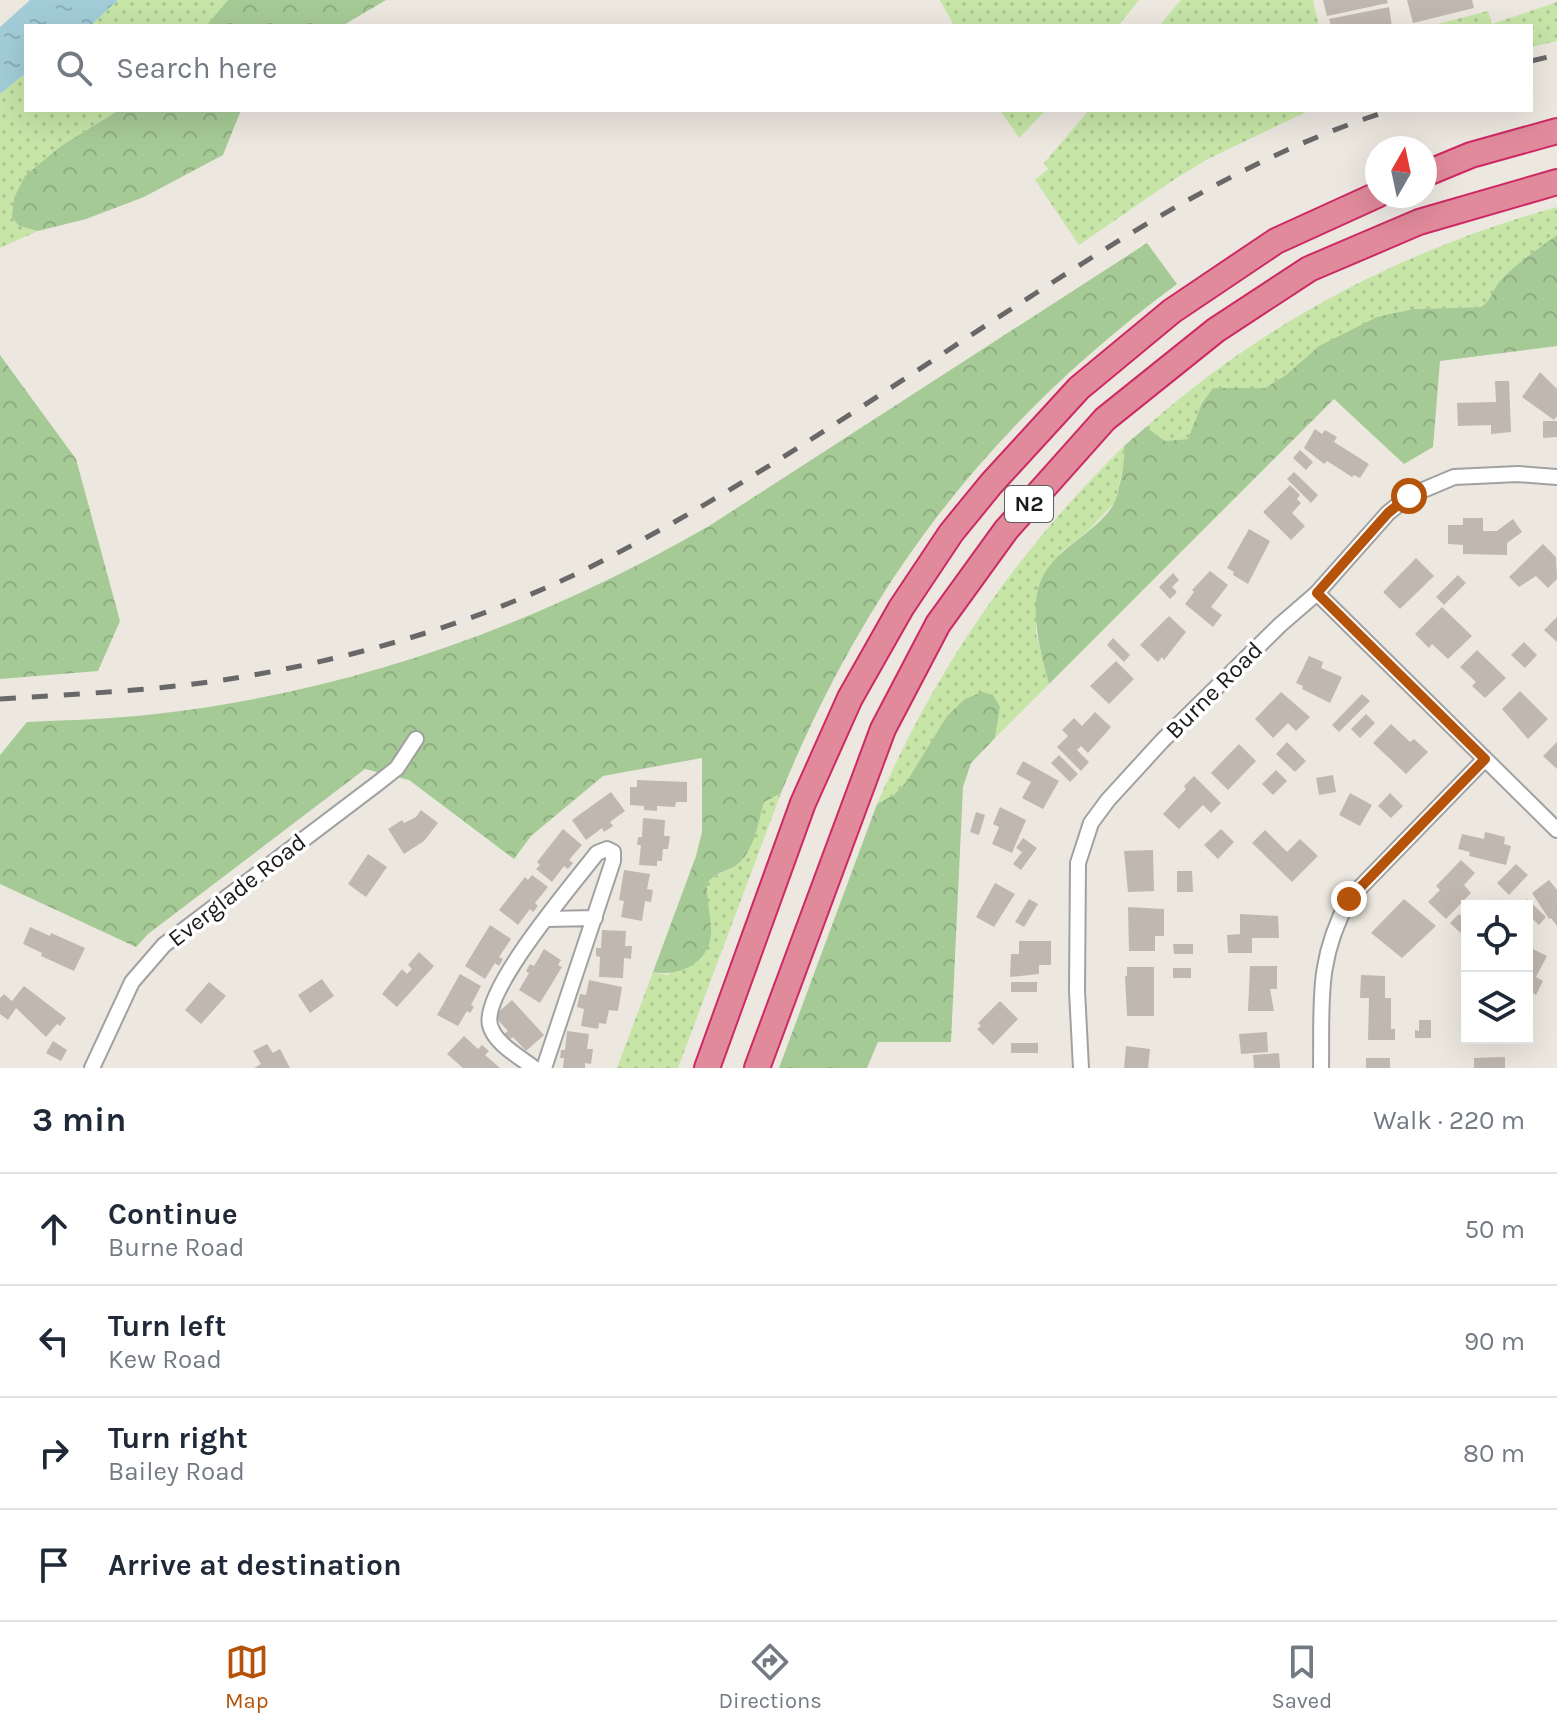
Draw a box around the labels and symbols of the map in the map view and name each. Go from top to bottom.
north arrow [1365,136,1437,208]
route start [1391,478,1427,514]
road number: N2 [1005,486,1053,522]
street label: Burne Road [1160,636,1268,744]
street label: Everglade Road [163,828,311,952]
route end [1331,881,1367,917]

